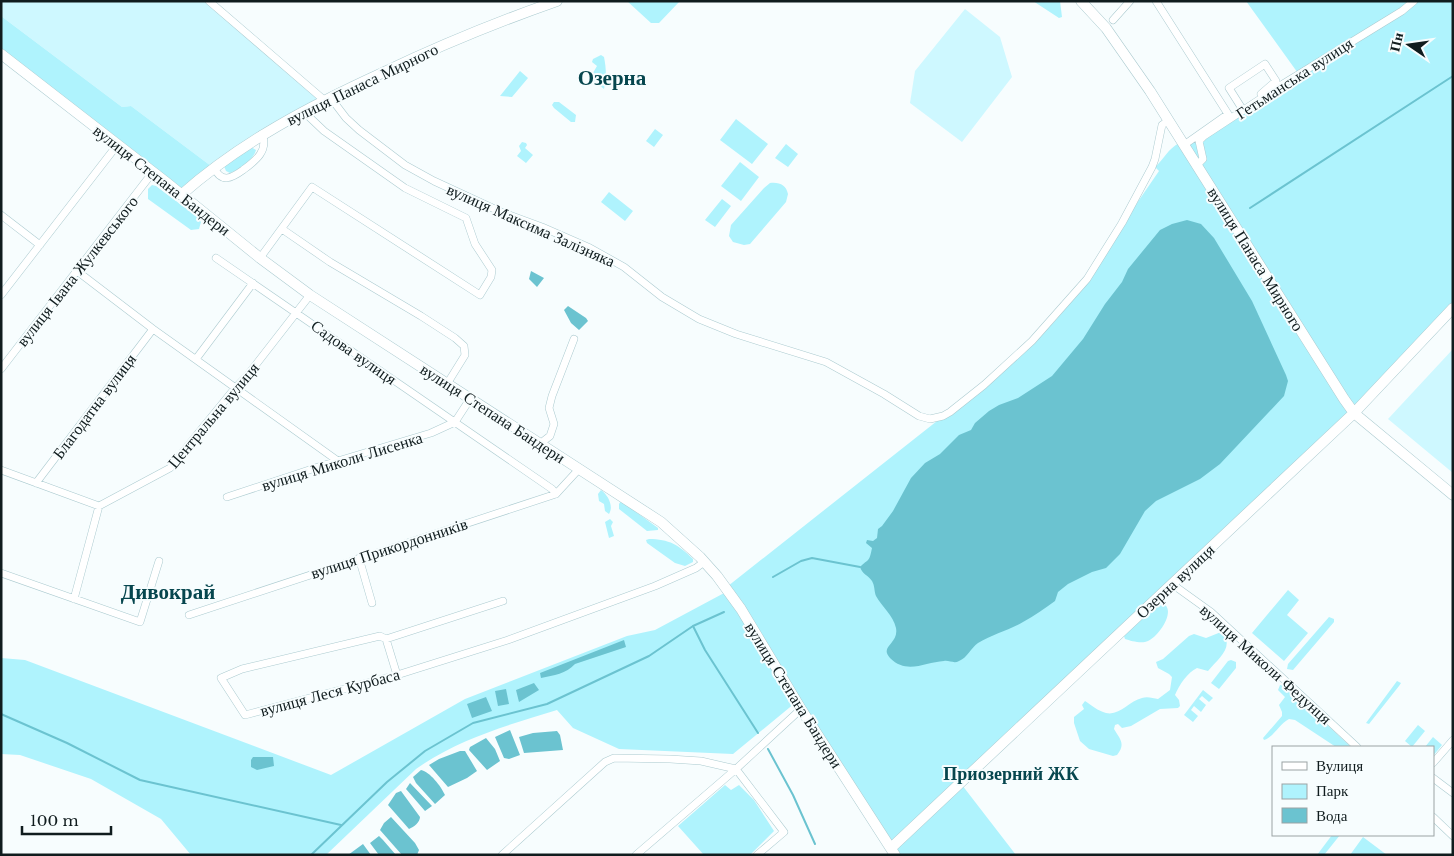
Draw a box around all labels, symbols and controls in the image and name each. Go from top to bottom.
north arrow [1384,20,1434,70]
text: Пн [1385,31,1407,53]
street label: Гетьманська вулиця [1232,32,1357,123]
street label: вулиця Панаса Мирного [283,39,441,129]
district label: Озерна [578,65,647,91]
street label: вулиця Степана Бандери [89,120,235,240]
street label: вулиця Максима Залізняка [444,179,618,271]
street label: вулиця Панаса Мирного [1203,183,1309,335]
street label: вулиця Івана Жулкевського [12,192,142,350]
street label: Садова вулиця [307,315,401,389]
street label: Благодатна вулиця [48,349,140,463]
street label: Центральна вулиця [163,358,263,472]
street label: вулиця Степана Бандери [417,359,569,468]
street label: вулиця Миколи Лисенка [259,427,425,495]
street label: вулиця Прикордонників [308,513,470,583]
street label: Озерна вулиця [1132,539,1219,622]
district label: Дивокрай [121,579,215,605]
street label: вулиця Миколи Федунця [1196,600,1336,729]
street label: вулиця Степана Бандери [741,618,847,772]
street label: вулиця Леся Курбаса [258,664,402,720]
legend [1272,746,1434,836]
text: Вулиця [1316,756,1363,775]
district label: Приозерний ЖК [943,763,1079,785]
text: Парк [1316,781,1349,800]
scale bar [22,804,111,836]
text: Вода [1316,806,1348,825]
text: 100 m [30,811,79,830]

